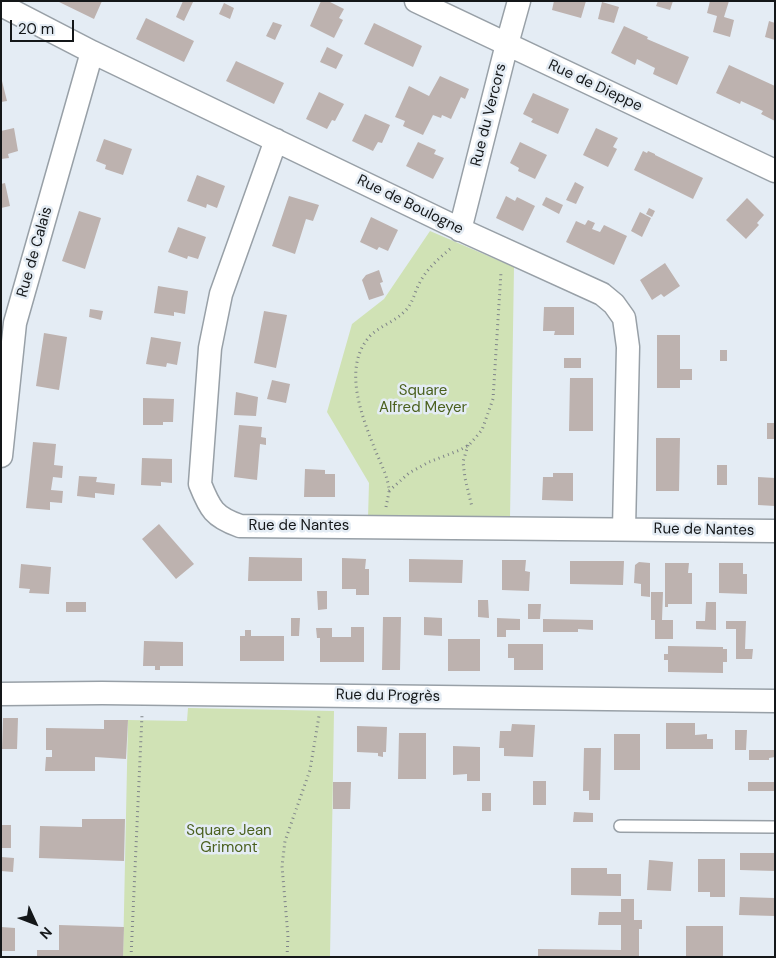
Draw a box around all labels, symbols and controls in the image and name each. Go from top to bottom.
scale bar [12,10,76,42]
text: 20 m [18,19,54,39]
street label: Rue de Dieppe [545,56,645,116]
street label: Rue du Vercors [468,62,510,168]
street label: Rue de Boulogne [354,172,466,238]
street label: Rue de Calais [13,205,57,299]
park label: Square Alfred Meyer [379,382,467,417]
street label: Rue de Nantes [249,517,349,535]
street label: Rue de Nantes [653,520,755,540]
street label: Rue du Progrès [336,686,440,706]
park label: Square Jean Grimont [186,822,272,857]
north arrow [10,898,60,948]
text: N [36,923,56,943]

